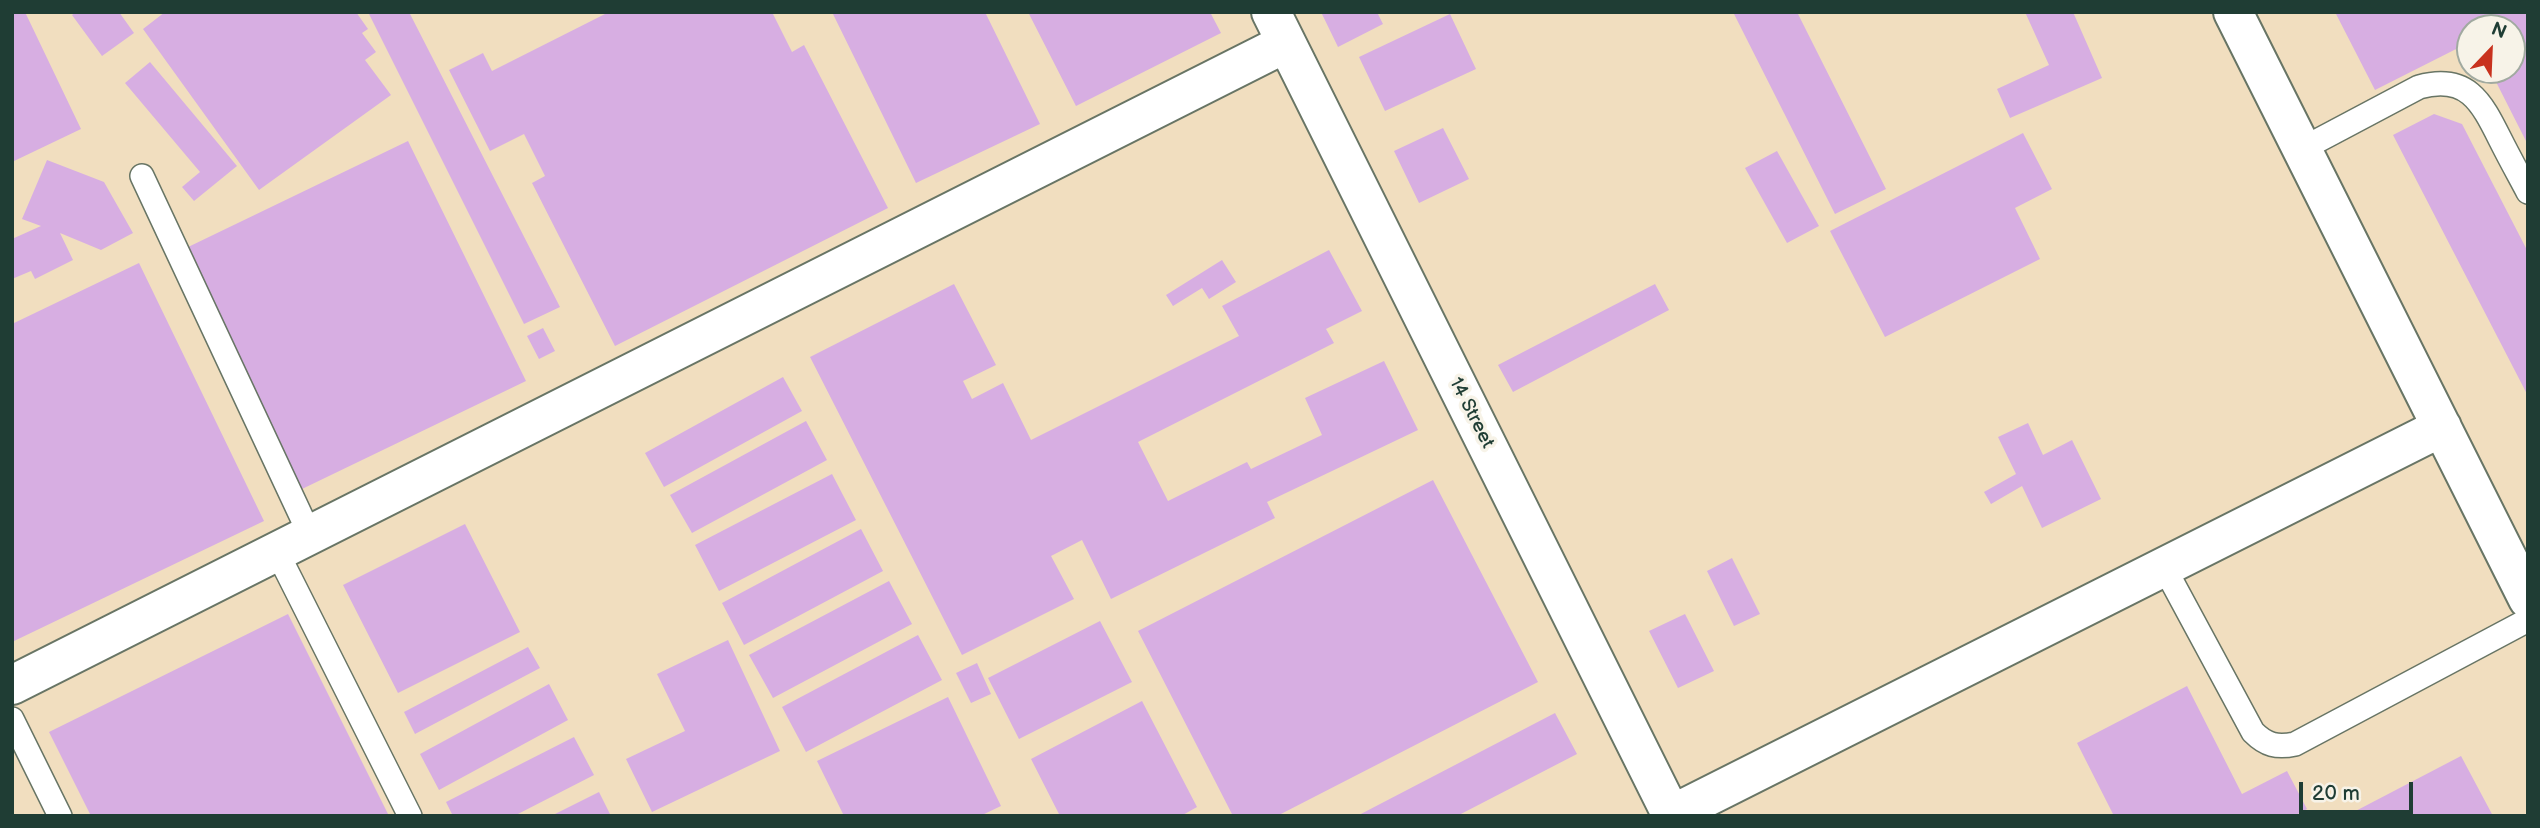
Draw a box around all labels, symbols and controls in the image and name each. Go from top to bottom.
north arrow [2456,14,2526,84]
text: N [2488,18,2510,44]
street label: 14 Street [1444,374,1498,452]
scale bar [2302,768,2416,812]
text: 20 m [2312,781,2360,806]

